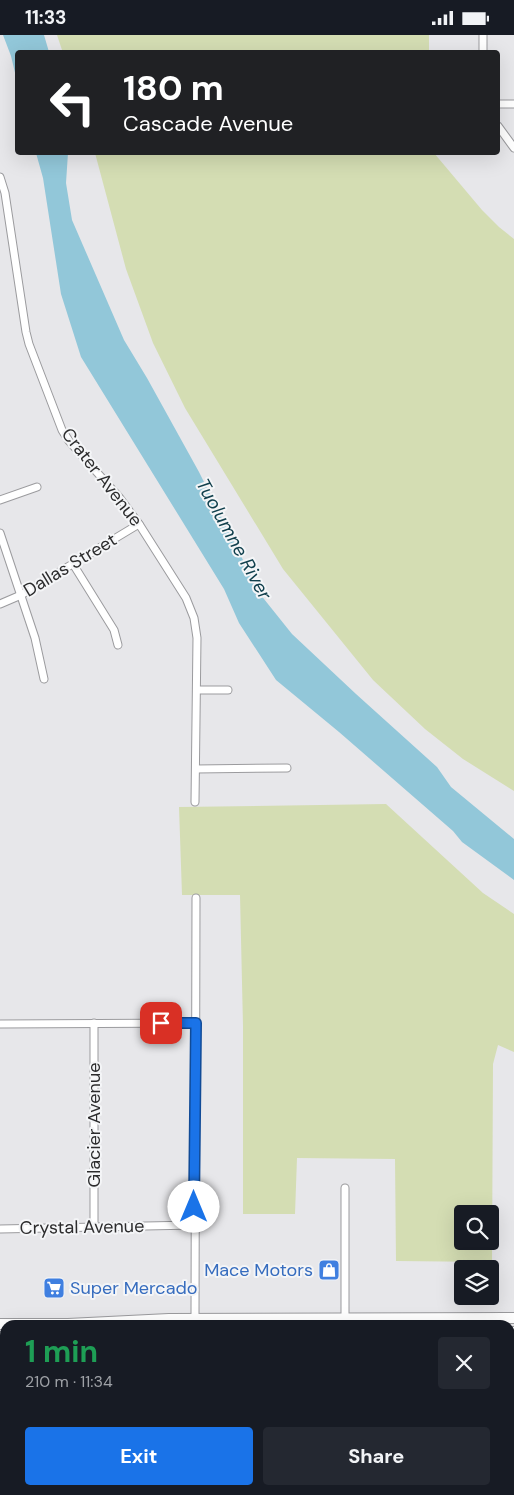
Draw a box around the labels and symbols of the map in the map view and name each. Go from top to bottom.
street label: Crater Avenue [56,423,148,531]
water label: Tuolumne River [190,474,278,605]
street label: Dallas Street [19,528,121,602]
pin [140,1002,182,1044]
street label: Glacier Avenue [82,1063,106,1187]
position arrow [167,1180,219,1232]
street label: Crystal Avenue [20,1214,144,1240]
place label: Mace Motors [204,1258,313,1282]
shop icon: Mace Motors [317,1258,341,1282]
supermarket icon: Super Mercado [42,1276,66,1300]
place label: Super Mercado [70,1276,197,1300]

